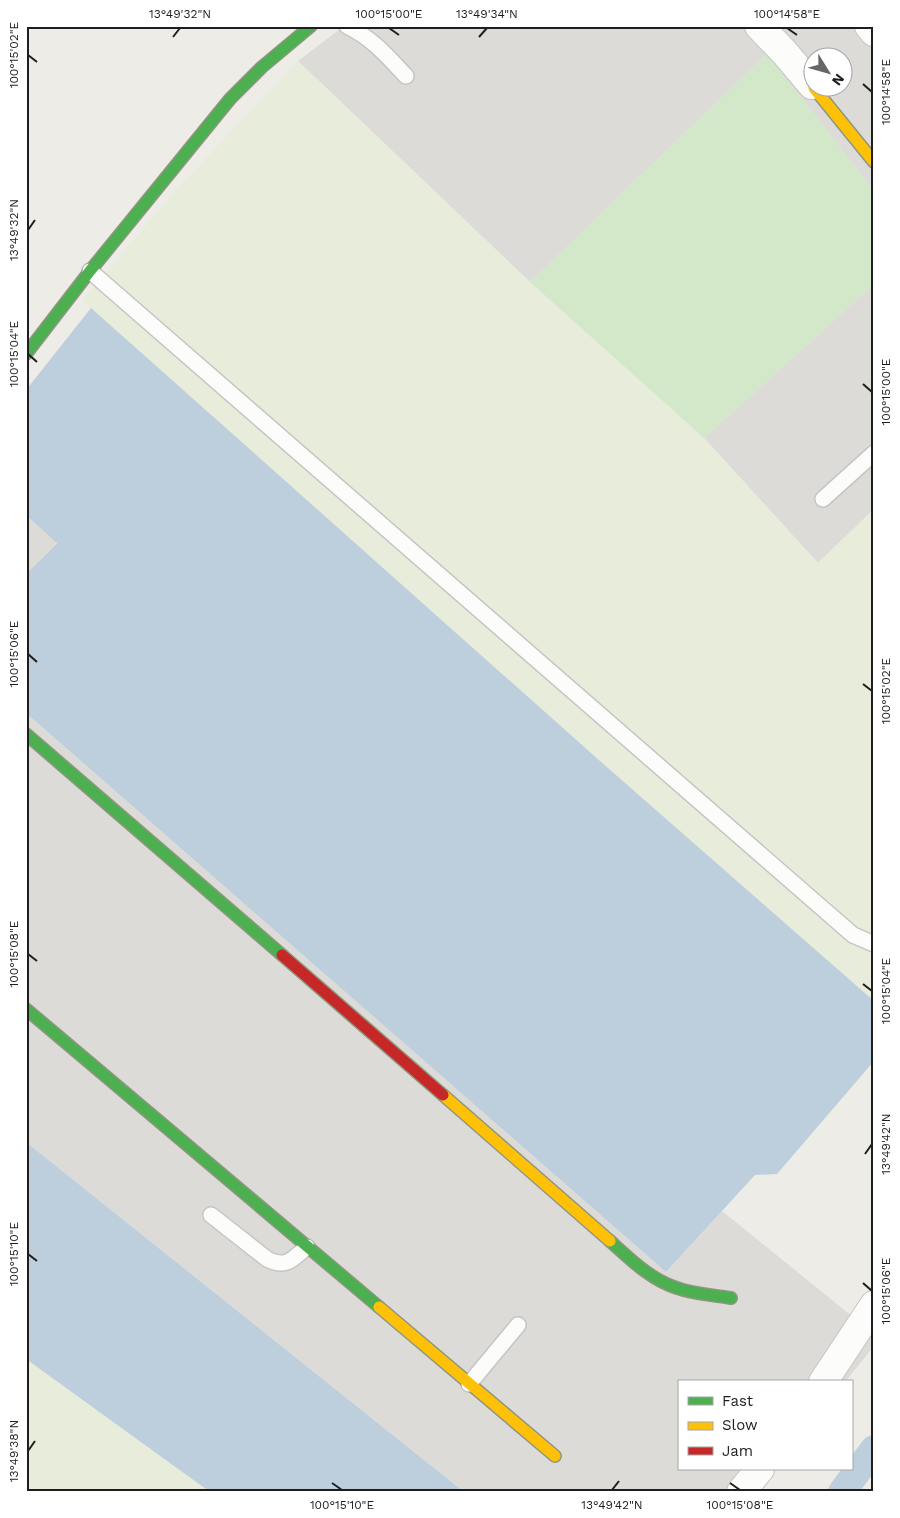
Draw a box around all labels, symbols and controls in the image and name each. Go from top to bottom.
text: 13°49'32"N [149,7,211,21]
text: 100°15'00"E [355,7,423,21]
text: 13°49'34"N [456,7,518,21]
text: 100°14'58"E [754,7,820,21]
text: 100°15'02"E [7,21,21,88]
north arrow [802,48,852,98]
text: 100°14'58"E [879,59,893,125]
text: N [829,71,848,89]
text: 13°49'32"N [7,199,21,261]
text: 100°15'04"E [7,321,21,387]
text: 100°15'00"E [879,358,893,426]
text: 100°15'06"E [7,620,21,687]
text: 100°15'02"E [879,657,893,724]
text: 100°15'08"E [7,920,21,987]
text: 100°15'04"E [879,958,893,1024]
text: 13°49'42"N [879,1113,893,1175]
text: 100°15'10"E [7,1222,21,1286]
text: 100°15'06"E [879,1257,893,1324]
legend [678,1380,852,1470]
text: Fast [722,1392,754,1410]
text: Slow [722,1416,758,1434]
text: 13°49'38"N [7,1420,21,1482]
text: Jam [722,1442,753,1460]
text: 100°15'10"E [310,1498,374,1512]
text: 13°49'42"N [581,1498,643,1512]
text: 100°15'08"E [707,1498,774,1512]

